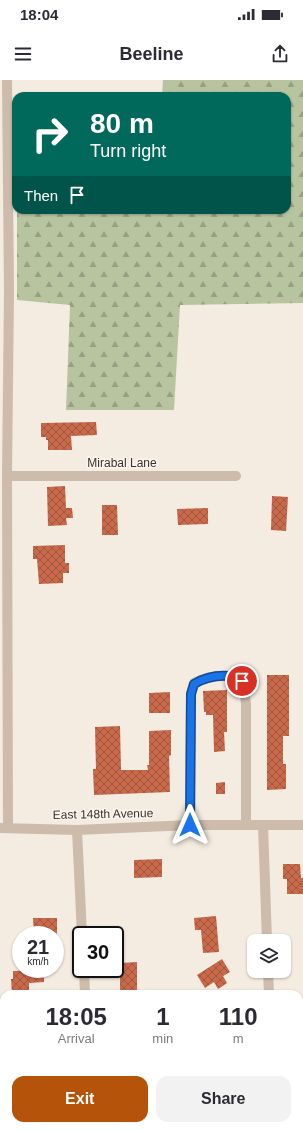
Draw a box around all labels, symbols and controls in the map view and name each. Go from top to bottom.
text: 18:04 [20,6,58,23]
icon: menu [12,43,34,65]
icon: share [269,43,291,65]
text: Beeline [119,44,184,64]
icon: right [24,108,76,160]
text: 80 m [90,108,154,139]
text: Turn right [90,141,166,161]
icon: arrive [66,184,88,206]
text: Then [24,187,58,204]
street label: Mirabal Lane [87,456,157,470]
pin [225,664,259,698]
icon: arrive [231,670,253,692]
position arrow [169,804,211,846]
street label: East 148th Avenue [53,806,154,822]
speed limit sign: 30 [72,926,124,978]
map controls [247,934,291,978]
button: layers [247,934,291,978]
text: 21 [27,936,49,958]
text: km/h [27,956,49,967]
text: 18:05 [45,1003,107,1030]
text: 1 [156,1003,170,1030]
text: 110 [219,1003,258,1030]
text: Arrival [58,1031,95,1046]
text: min [152,1031,173,1046]
text: m [233,1031,244,1046]
button: Exit [12,1076,148,1122]
button: Share [156,1076,291,1122]

